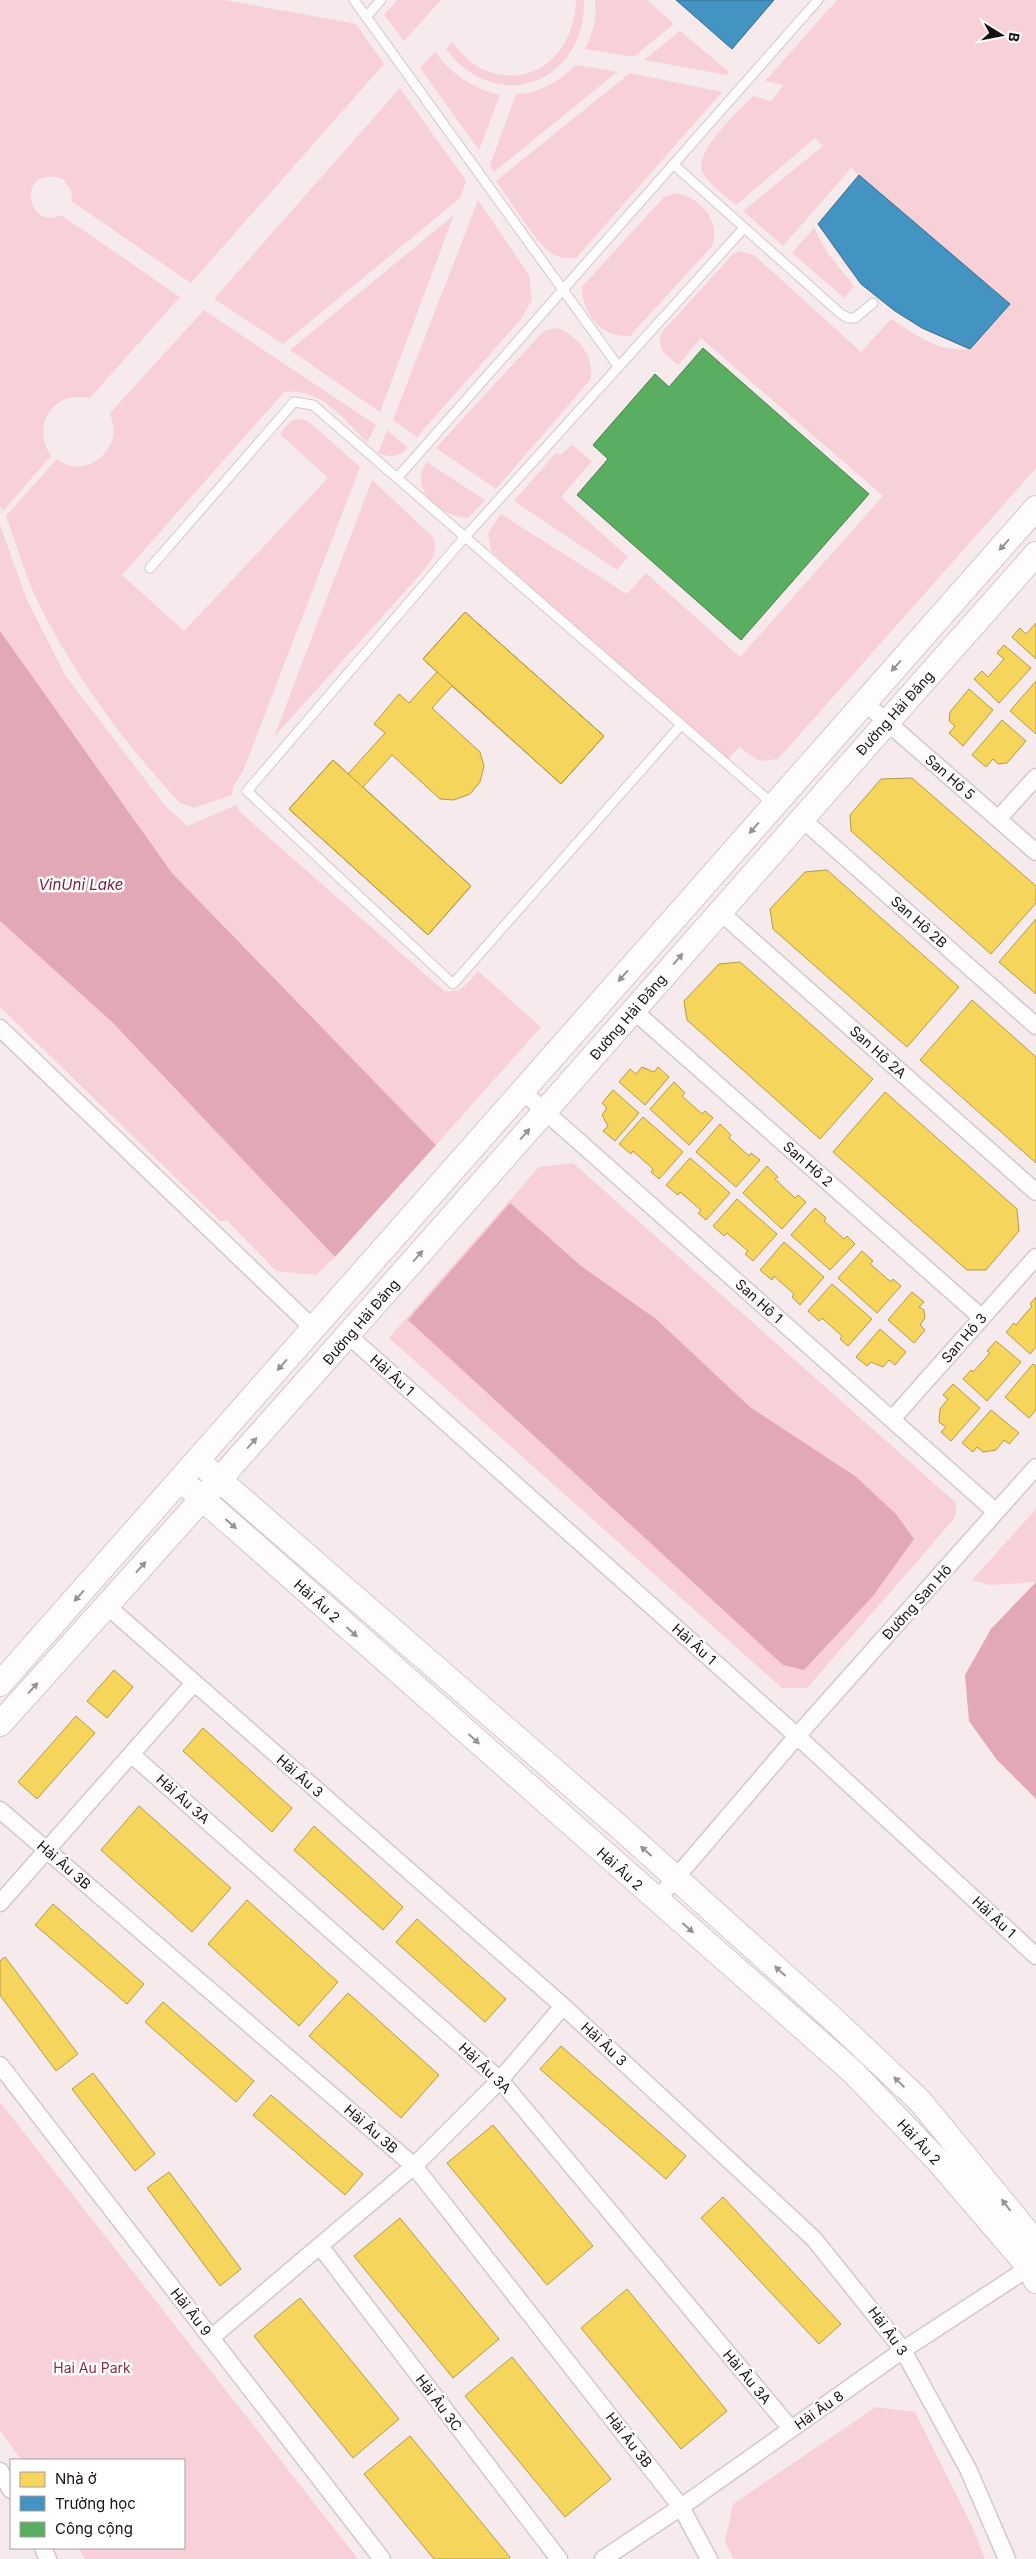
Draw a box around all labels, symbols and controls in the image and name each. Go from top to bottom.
north arrow [976,10,1026,60]
text: B [1005,31,1023,43]
one-way arrow [998,538,1009,551]
one-way arrow [890,660,901,673]
street label: Đường Hải Đăng [852,667,937,758]
street label: San Hô 5 [922,750,979,803]
one-way arrow [749,822,760,834]
water label: VinUni Lake [39,875,123,894]
street label: San Hô 2B [888,892,951,951]
one-way arrow [673,953,684,966]
street label: Đường Hải Đăng [586,970,669,1063]
one-way arrow [618,970,629,983]
street label: San Hô 2A [847,1022,910,1082]
one-way arrow [519,1128,531,1140]
street label: San Hô 2 [780,1137,837,1190]
one-way arrow [412,1251,424,1263]
street label: Đường Hải Đăng [319,1275,402,1368]
street label: San Hô 1 [732,1275,786,1326]
street label: San Hô 3 [937,1309,990,1366]
street label: Hải Âu 1 [367,1351,418,1399]
one-way arrow [276,1359,288,1371]
one-way arrow [246,1438,258,1450]
one-way arrow [224,1518,236,1530]
one-way arrow [135,1561,146,1573]
street label: Đường San Hô [878,1561,955,1643]
street label: Hải Âu 2 [291,1576,344,1626]
one-way arrow [73,1589,84,1602]
street label: Hải Âu 1 [669,1620,720,1668]
one-way arrow [346,1626,358,1638]
one-way arrow [27,1682,39,1694]
one-way arrow [468,1734,481,1745]
street label: Hải Âu 3 [274,1751,327,1800]
street label: Hải Âu 3A [153,1770,214,1827]
street label: Hải Âu 3B [34,1837,95,1892]
street label: Hải Âu 2 [594,1844,647,1894]
one-way arrow [641,1845,653,1857]
street label: Hải Âu 1 [969,1892,1020,1941]
one-way arrow [681,1922,693,1934]
one-way arrow [775,1965,787,1977]
street label: Hải Âu 3 [578,2018,631,2069]
street label: Hải Âu 3A [456,2039,515,2097]
one-way arrow [893,2076,905,2088]
street label: Hải Âu 3B [341,2101,402,2156]
street label: Hải Âu 2 [894,2115,945,2168]
one-way arrow [1000,2198,1011,2211]
street label: Hải Âu 9 [167,2284,215,2339]
street label: Hải Âu 3 [865,2303,912,2358]
street label: Hải Âu 3A [720,2346,775,2408]
park label: Hai Au Park [53,2359,131,2376]
street label: Hải Âu 3C [413,2371,466,2434]
street label: Hải Âu 8 [791,2387,847,2433]
street label: Hải Âu 3B [603,2409,656,2471]
legend [10,2459,185,2549]
text: Nhà ở [55,2469,97,2488]
text: Trường học [55,2494,136,2513]
text: Công cộng [55,2519,133,2538]

